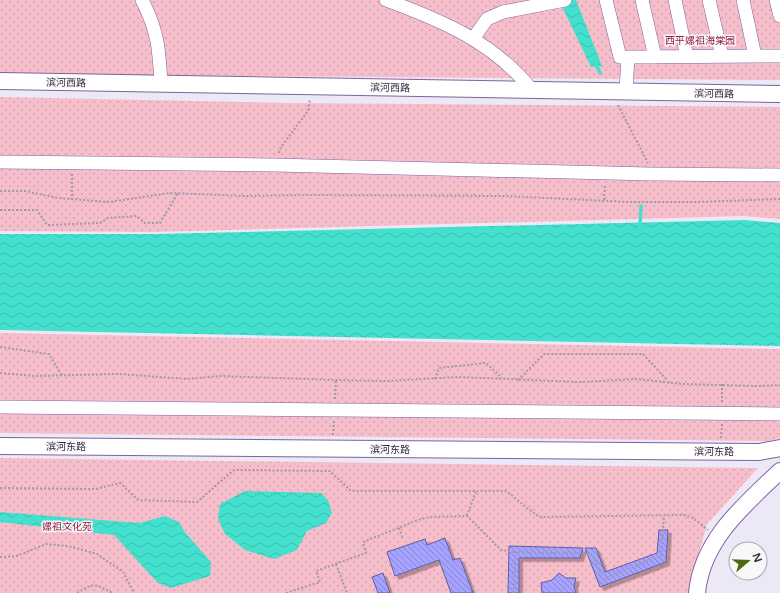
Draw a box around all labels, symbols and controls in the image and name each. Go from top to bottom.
park label: 西平嫘祖海棠园 [665,35,735,47]
street label: 滨河西路 [46,77,86,89]
street label: 滨河西路 [370,82,410,94]
street label: 滨河西路 [694,88,734,100]
street label: 滨河东路 [46,441,86,453]
street label: 滨河东路 [370,444,410,456]
street label: 滨河东路 [694,446,734,458]
park label: 嫘祖文化苑 [42,521,92,533]
north arrow [728,541,768,581]
text: N [749,552,765,564]

